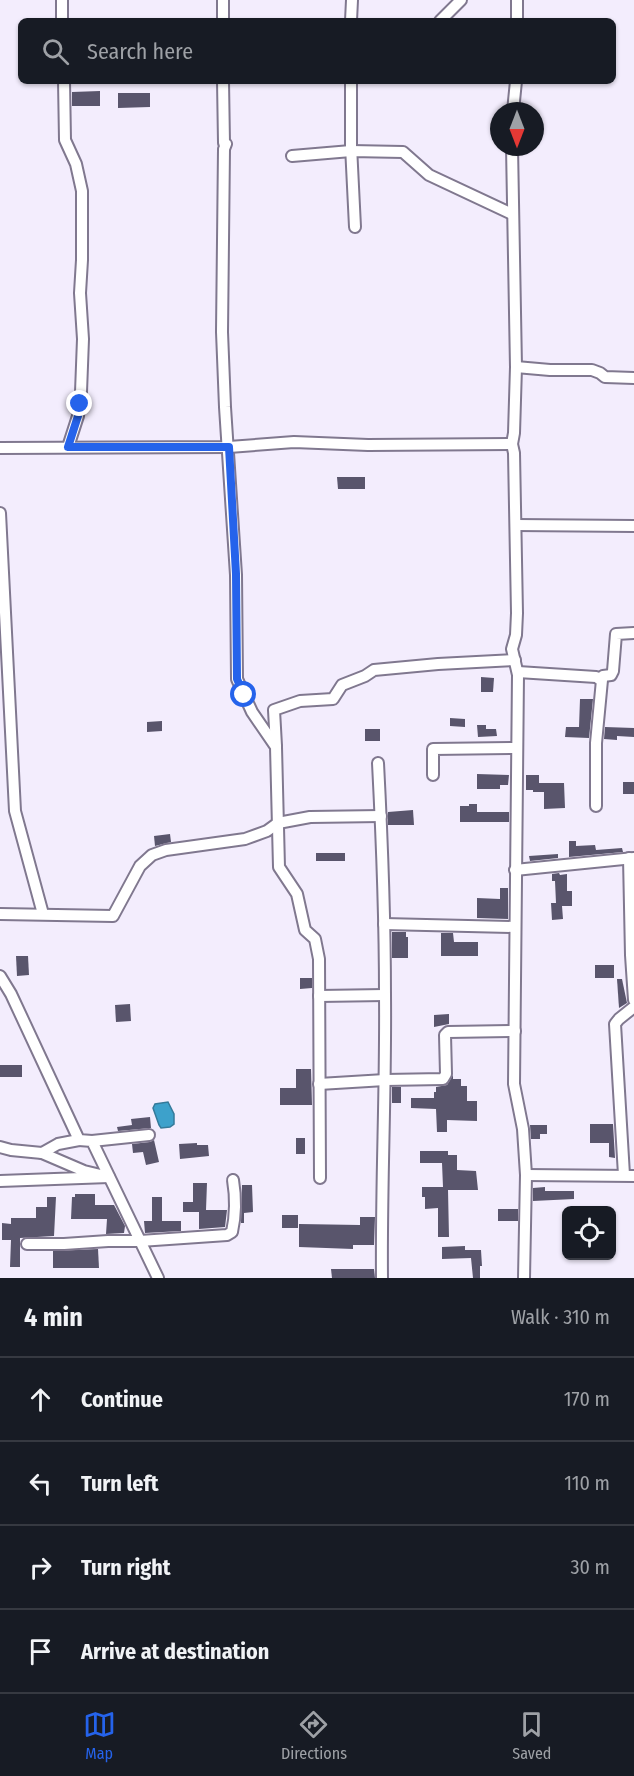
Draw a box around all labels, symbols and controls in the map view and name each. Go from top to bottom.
search box [18,18,616,84]
icon: search [39,35,72,68]
text: Search here [87,38,193,65]
north arrow [490,102,544,156]
route end [66,390,92,416]
route start [230,681,256,707]
map controls [562,1206,616,1260]
button: locate [562,1206,616,1260]
text: 4 min [24,1302,83,1333]
text: Walk · 310 m [511,1305,610,1329]
icon: ahead [24,1383,57,1416]
text: Continue [81,1386,163,1413]
text: 170 m [564,1387,610,1411]
icon: left [24,1467,57,1500]
text: Turn left [81,1470,159,1497]
text: 110 m [564,1471,610,1495]
icon: right [24,1551,57,1584]
text: Turn right [81,1554,170,1581]
text: 30 m [570,1555,610,1579]
icon: arrive [24,1635,57,1668]
text: Arrive at destination [81,1638,269,1665]
tab: Map [83,1708,116,1763]
tab: Directions [281,1708,347,1763]
tab: Saved [512,1708,551,1763]

